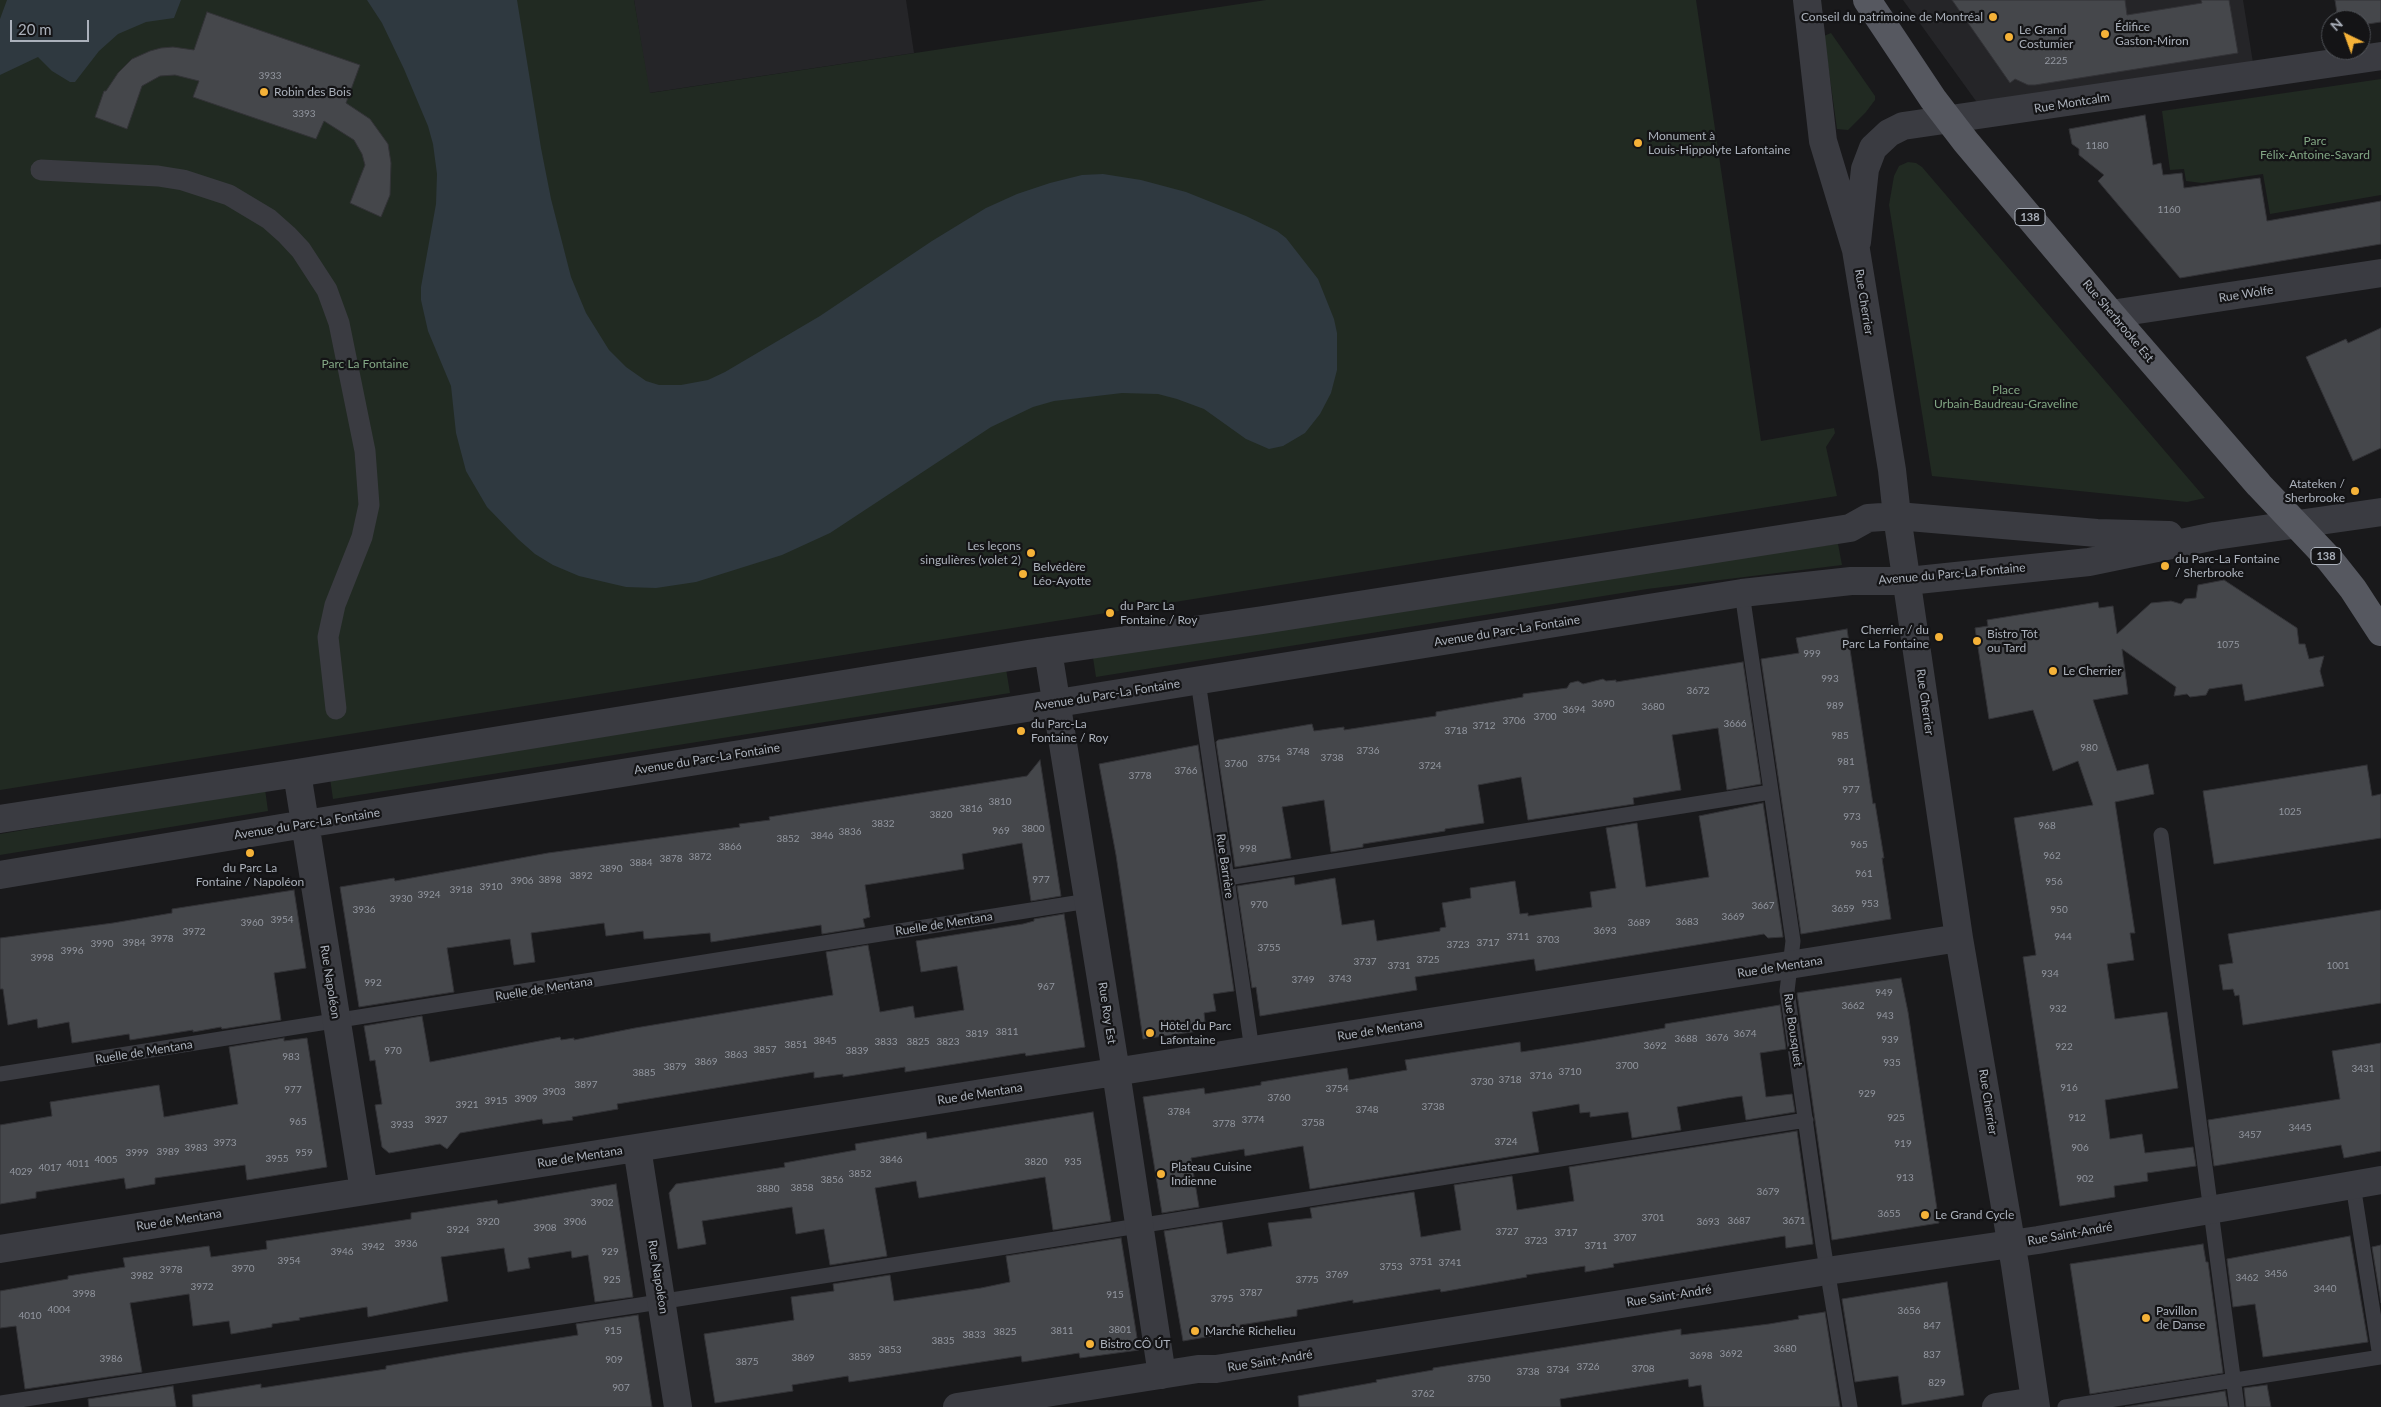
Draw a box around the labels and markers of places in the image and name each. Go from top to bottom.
place label: Conseil du patrimoine de Montréal [1801,10,1983,24]
marker: Conseil du patrimoine de Montréal [1987,11,1999,23]
place label: Édifice Gaston-Miron [2115,20,2189,48]
place label: Le Grand Costumier [2019,23,2073,51]
marker: Édifice Gaston-Miron [2099,28,2111,40]
marker: Le Grand Costumier [2003,31,2015,43]
place label: Robin des Bois [274,85,351,99]
marker: Robin des Bois [258,86,270,98]
place label: Monument à Louis-Hippolyte Lafontaine [1648,129,1790,157]
marker: Monument à Louis-Hippolyte Lafontaine [1632,137,1644,149]
place label: Atateken / Sherbrooke [2285,477,2345,505]
marker: Atateken / Sherbrooke [2349,485,2361,497]
place label: Les leçons singulières (volet 2) [920,539,1021,567]
marker: Les leçons singulières (volet 2) [1025,547,1037,559]
place label: du Parc-La Fontaine / Sherbrooke [2175,552,2280,580]
place label: Belvédère Léo-Ayotte [1033,560,1091,588]
marker: du Parc-La Fontaine / Sherbrooke [2159,560,2171,572]
marker: Belvédère Léo-Ayotte [1017,568,1029,580]
place label: du Parc La Fontaine / Roy [1120,599,1197,627]
marker: du Parc La Fontaine / Roy [1104,607,1116,619]
place label: Cherrier / du Parc La Fontaine [1842,623,1929,651]
place label: Bistro Tôt ou Tard [1987,627,2038,655]
marker: Cherrier / du Parc La Fontaine [1933,631,1945,643]
marker: Bistro Tôt ou Tard [1971,635,1983,647]
place label: Le Cherrier [2063,664,2121,678]
marker: Le Cherrier [2047,665,2059,677]
place label: du Parc-La Fontaine / Roy [1031,717,1108,745]
marker: du Parc-La Fontaine / Roy [1015,725,1027,737]
marker: du Parc La Fontaine / Napoléon [244,847,256,859]
place label: du Parc La Fontaine / Napoléon [196,861,304,889]
place label: Hôtel du Parc Lafontaine [1160,1019,1231,1047]
marker: Hôtel du Parc Lafontaine [1144,1027,1156,1039]
place label: Plateau Cuisine Indienne [1171,1160,1252,1188]
marker: Plateau Cuisine Indienne [1155,1168,1167,1180]
place label: Le Grand Cycle [1935,1208,2014,1222]
marker: Le Grand Cycle [1919,1209,1931,1221]
place label: Pavillon de Danse [2156,1304,2205,1332]
marker: Pavillon de Danse [2140,1312,2152,1324]
place label: Marché Richelieu [1205,1324,1296,1338]
marker: Marché Richelieu [1189,1325,1201,1337]
place label: Bistro CÔ ÚT [1100,1337,1170,1351]
marker: Bistro CÔ ÚT [1084,1338,1096,1350]

